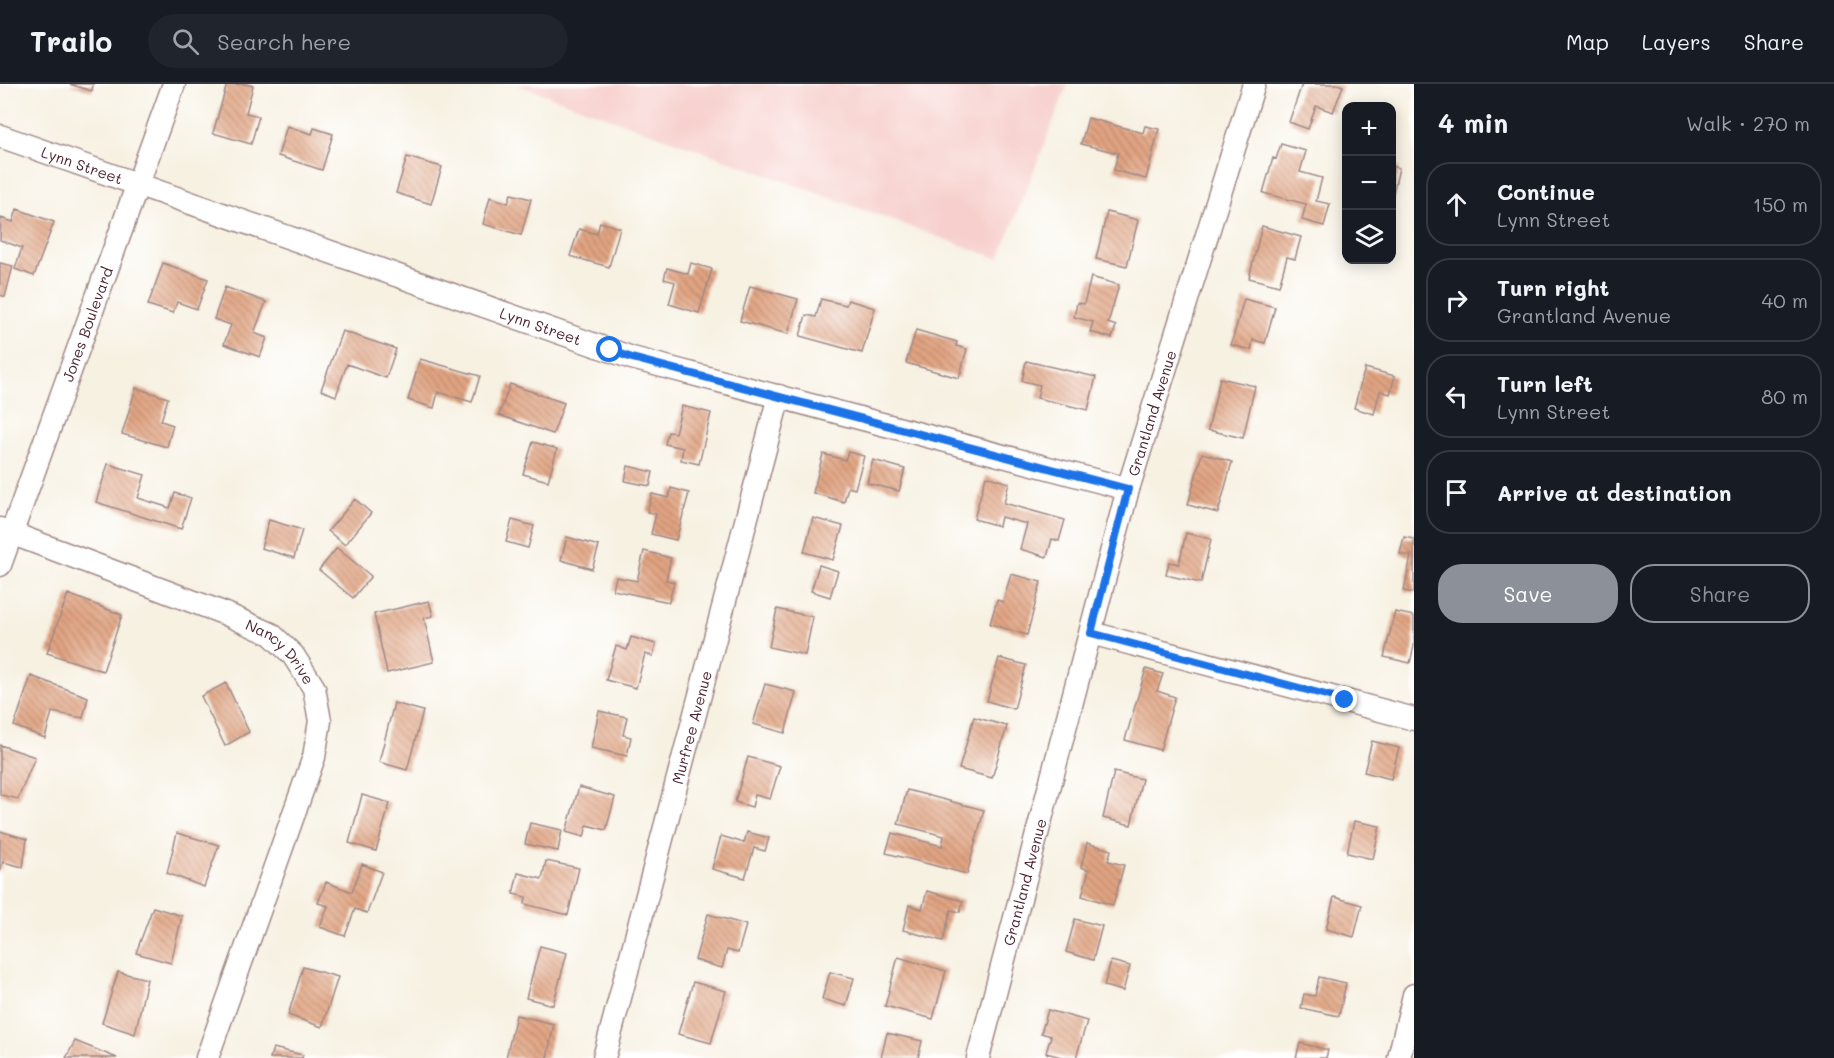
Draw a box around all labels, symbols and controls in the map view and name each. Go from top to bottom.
search box [148,14,568,68]
text: Trailo [30,23,112,59]
icon: search [169,25,202,58]
text: Search here [217,27,351,56]
text: Map [1566,28,1609,55]
text: Layers [1642,28,1711,55]
text: Share [1744,28,1804,55]
map controls [1342,102,1396,264]
button: + [1342,102,1396,156]
text: 4 min [1438,106,1508,140]
text: Walk · 270 m [1686,110,1810,136]
street label: Lynn Street [39,141,125,188]
button: − [1342,156,1396,210]
text: Continue [1497,177,1595,206]
icon: ahead [1440,188,1473,221]
text: 150 m [1753,191,1808,217]
text: Lynn Street [1497,206,1610,232]
button: layers [1342,210,1396,264]
street label: Jones Boulevard [57,264,117,384]
text: Turn right [1497,273,1609,302]
icon: right [1440,284,1473,317]
text: 40 m [1762,287,1808,313]
street label: Lynn Street [497,302,584,349]
text: Grantland Avenue [1497,302,1671,328]
route start [596,336,622,362]
street label: Grantland Avenue [1123,348,1181,478]
text: Turn left [1497,369,1593,398]
icon: left [1440,380,1473,413]
text: 80 m [1761,383,1808,409]
text: Lynn Street [1497,398,1610,424]
icon: arrive [1440,476,1473,509]
text: Arrive at destination [1497,478,1732,507]
button: Save [1438,564,1618,623]
button: Share [1630,564,1810,623]
street label: Nancy Drive [243,614,319,688]
street label: Murfree Avenue [667,669,716,786]
route end [1331,686,1357,712]
street label: Grantland Avenue [998,816,1051,948]

